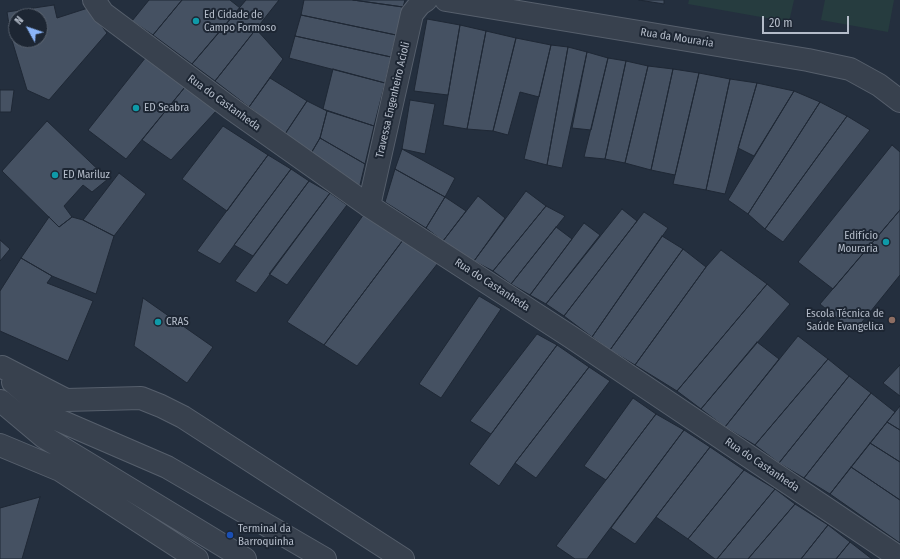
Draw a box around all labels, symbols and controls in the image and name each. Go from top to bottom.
north arrow [8,8,48,48]
place label: Ed Cidade de Campo Formoso [204,8,276,34]
scale bar [764,8,851,34]
text: N [12,14,26,27]
marker: Ed Cidade de Campo Formoso [191,16,201,26]
text: 20 m [769,16,793,30]
street label: Rua da Mouraria [640,26,714,50]
street label: Travessa Engenheiro Acioli [373,41,413,159]
street label: Rua do Castanheda [185,72,263,134]
place label: ED Seabra [144,101,189,115]
marker: ED Seabra [131,103,141,113]
place label: ED Mariluz [63,168,110,182]
marker: ED Mariluz [50,170,60,180]
place label: Edifício Mouraria [838,229,878,255]
marker: Edifício Mouraria [881,237,891,247]
street label: Rua do Castanheda [452,256,532,314]
place label: Escola Técnica de Saúde Evangelica [806,307,884,333]
place label: CRAS [166,315,189,329]
marker: Escola Técnica de Saúde Evangelica [887,315,897,325]
marker: CRAS [153,317,163,327]
street label: Rua do Castanheda [722,435,802,495]
place label: Terminal da Barroquinha [238,522,294,548]
marker: Terminal da Barroquinha [225,530,235,540]

